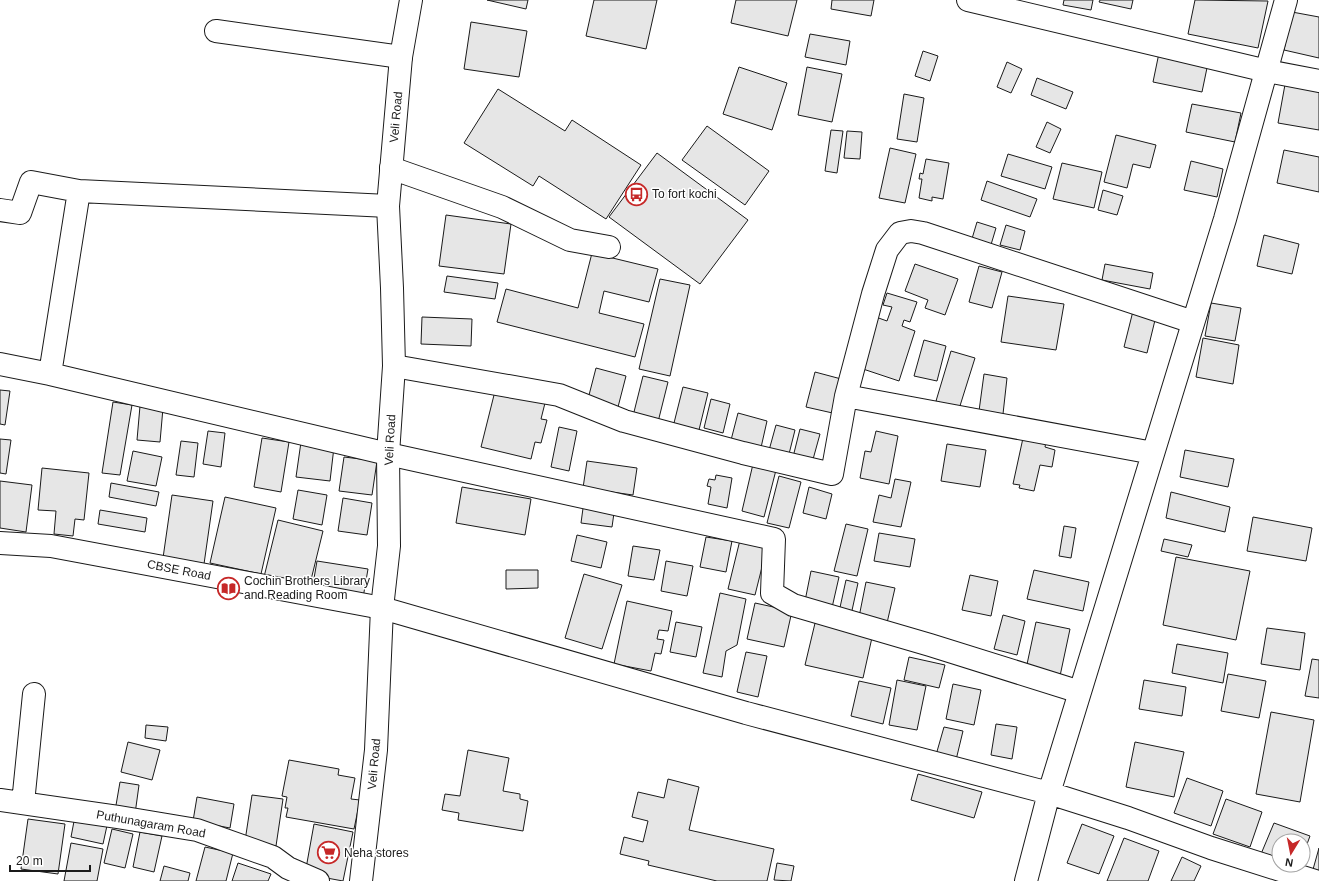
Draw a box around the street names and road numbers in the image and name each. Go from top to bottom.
street label: Veli Road [387,91,405,143]
street label: Veli Road [382,414,398,466]
street label: CBSE Road [146,557,212,583]
street label: Veli Road [365,738,383,790]
street label: Puthunagaram Road [95,807,207,841]

